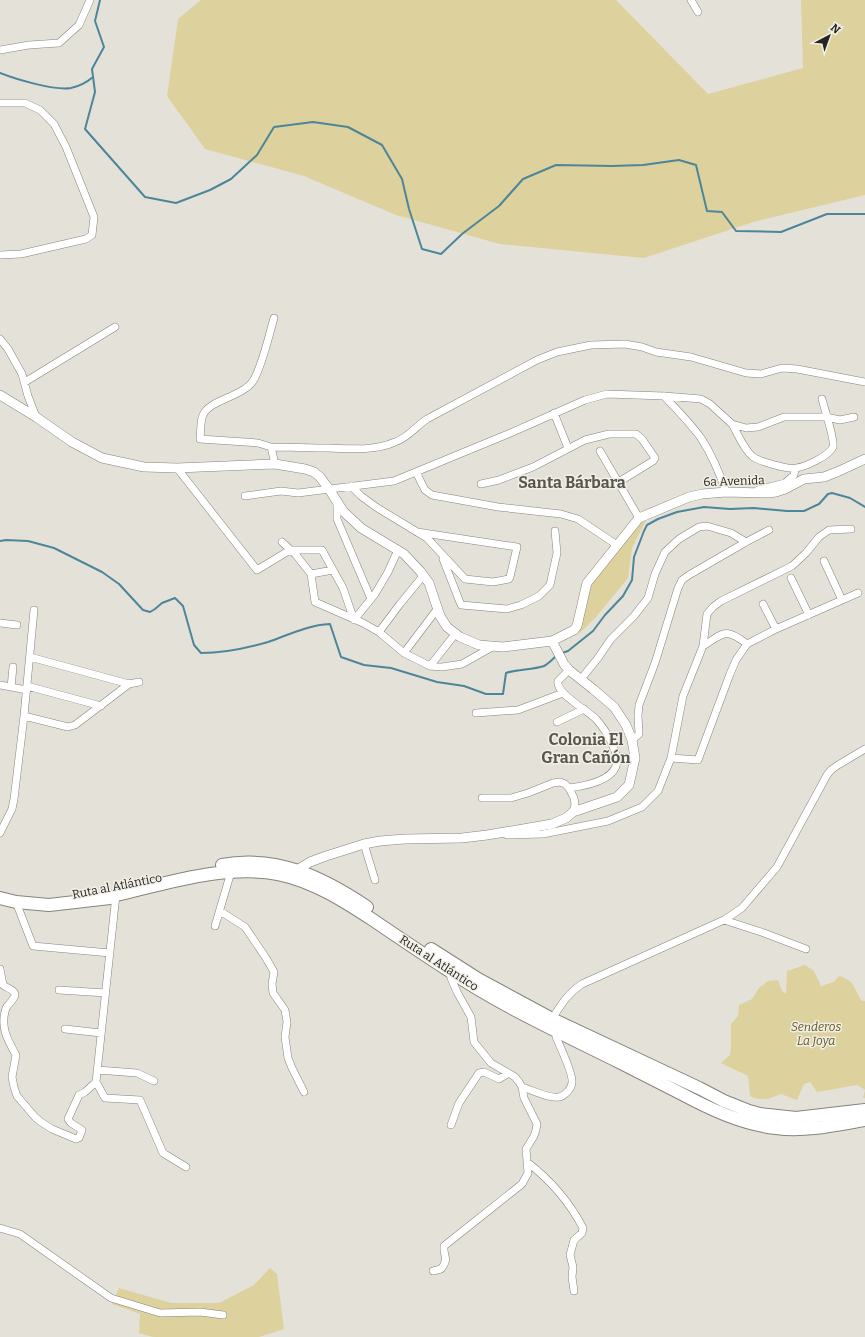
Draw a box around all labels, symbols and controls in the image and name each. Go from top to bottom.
north arrow [809,16,849,56]
text: N [828,21,843,37]
district label: Santa Bárbara [518,473,626,492]
street label: 6a Avenida [703,473,765,489]
district label: Colonia El Gran Cañón [541,730,631,767]
street label: Ruta al Atlántico [71,870,163,902]
street label: Ruta al Atlántico [397,932,481,994]
park label: Senderos La Joya [791,1020,841,1048]

